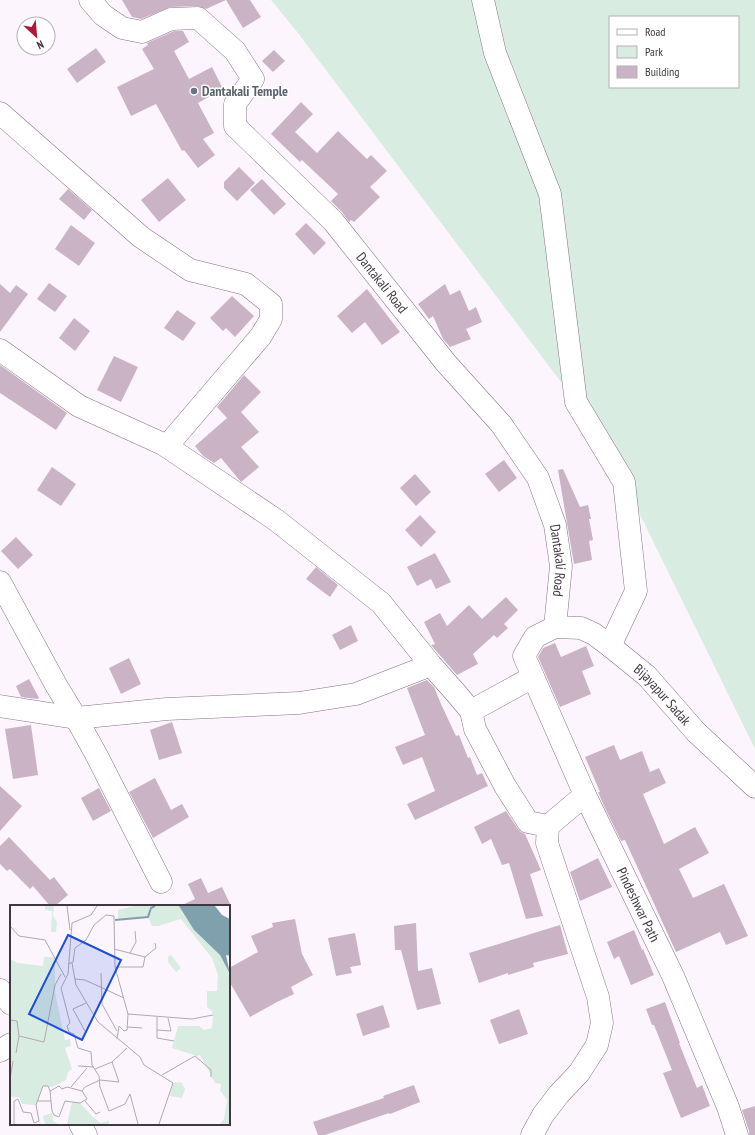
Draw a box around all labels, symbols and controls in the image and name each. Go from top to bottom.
north arrow [16,16,56,56]
legend [609,16,739,88]
text: Road [645,24,665,39]
text: N [35,37,46,53]
text: Park [645,44,663,59]
text: Building [645,64,680,79]
place label: Dantakali Temple [202,82,288,100]
marker: Dantakali Temple [189,86,199,96]
street label: Dantakali Road [352,249,412,317]
street label: Dantakali Road [546,523,570,597]
street label: Bijayapur Sadak [630,660,695,729]
street label: Pindeshwar Path [613,864,664,945]
inset map [10,905,230,1125]

